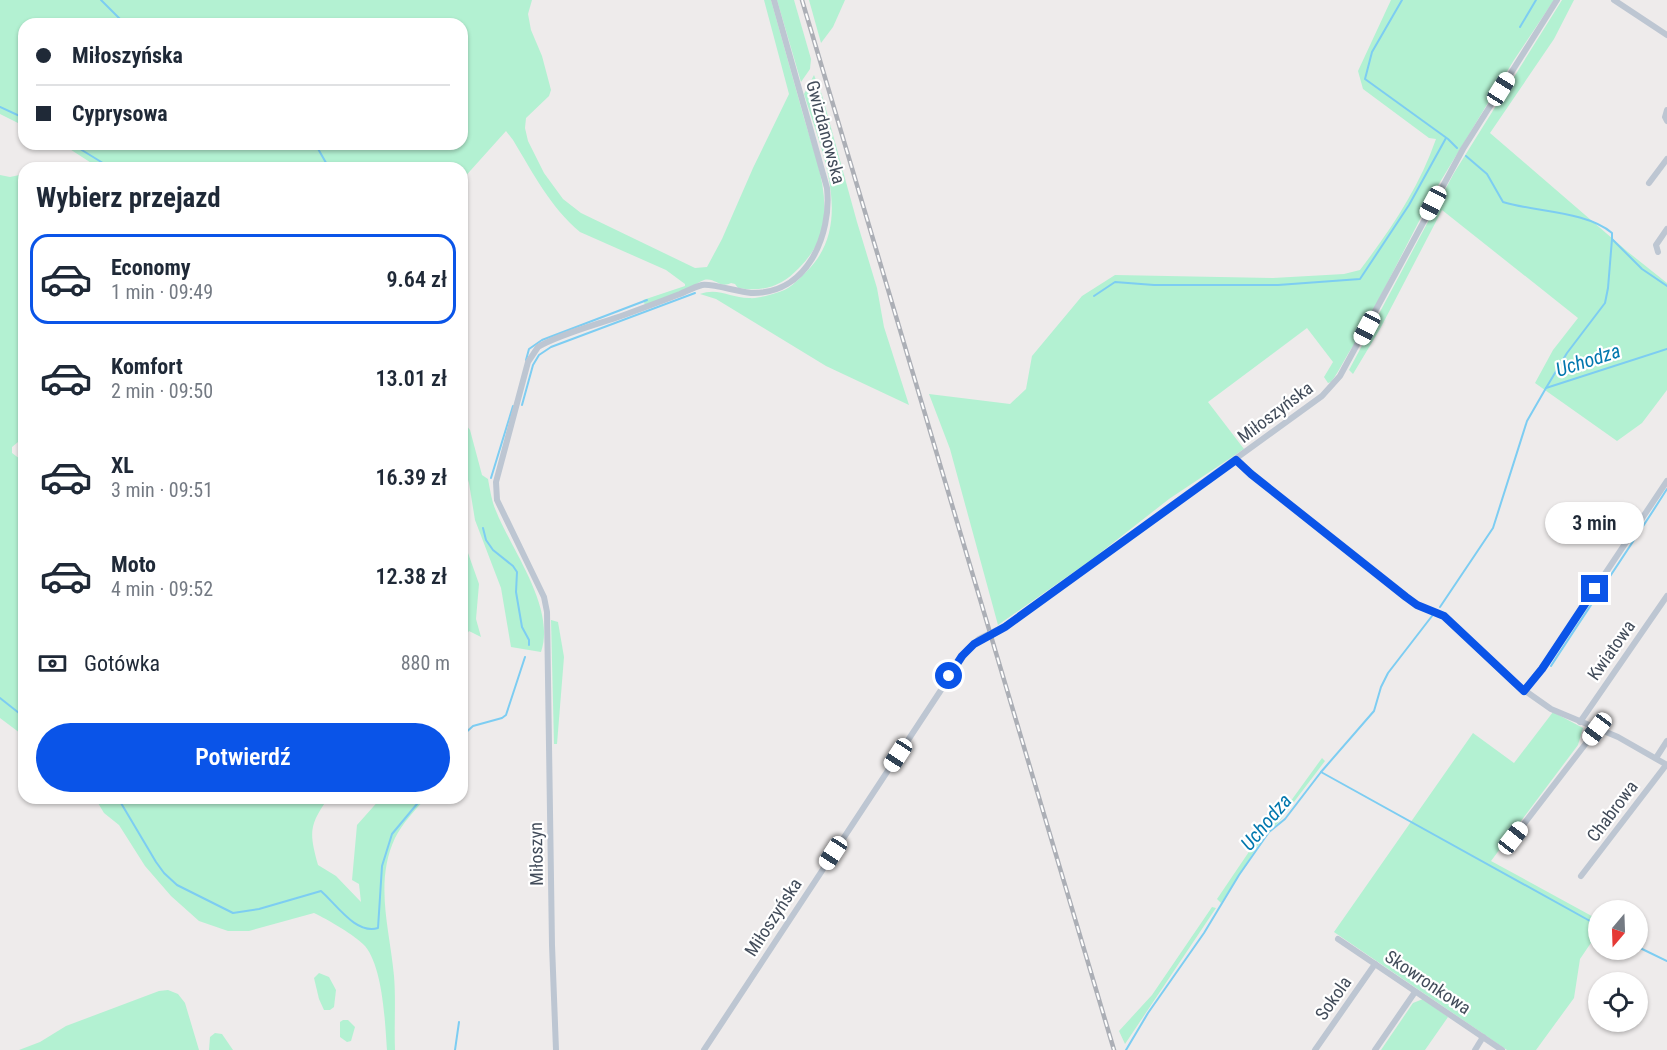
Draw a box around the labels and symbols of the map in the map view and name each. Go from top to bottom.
car [1484,69,1518,109]
street label: Gwizdanowska [802,78,850,186]
car [1417,183,1449,223]
car [1351,308,1383,348]
water label: Uchodza [1553,338,1623,382]
street label: Miłoszyńska [1233,377,1317,447]
callout: 3 min [1546,502,1644,544]
route end [1581,575,1608,602]
street label: Kwiatowa [1583,616,1639,684]
route start [935,662,962,689]
car [1579,709,1615,749]
car [881,735,915,775]
street label: Chabrowa [1582,776,1642,846]
water label: Uchodza [1235,789,1297,855]
car [1495,818,1531,858]
street label: Miłoszyn [525,822,547,886]
car [816,833,850,873]
street label: Miłoszyńska [740,874,806,960]
north arrow [1588,900,1648,960]
street label: Skowronkowa [1381,946,1475,1018]
street label: Sokola [1311,972,1355,1024]

